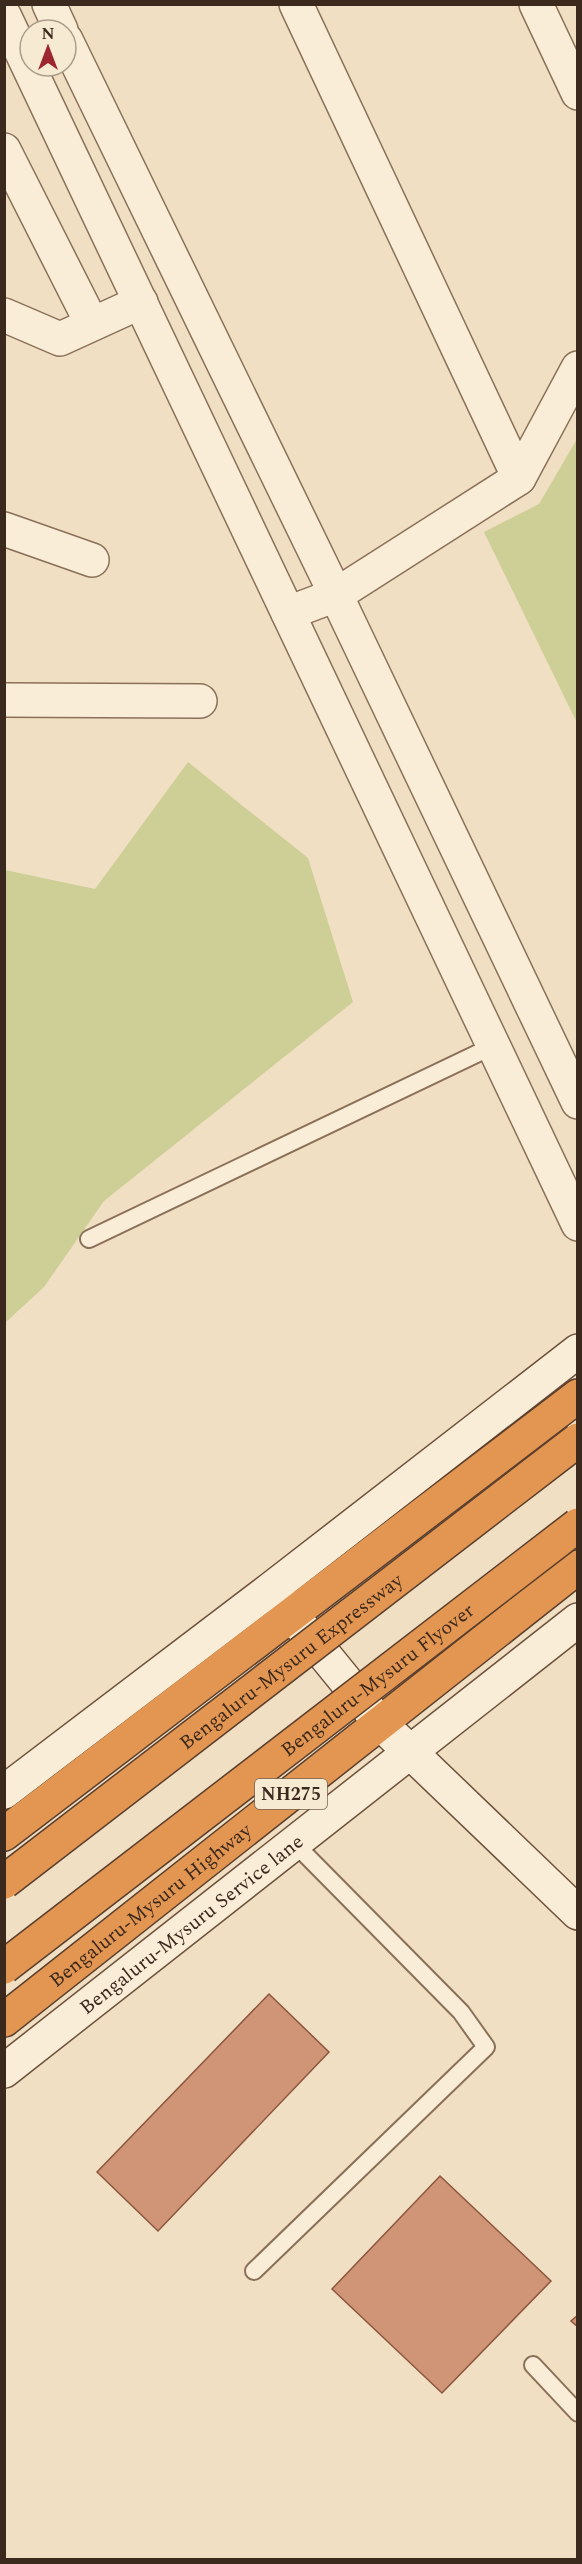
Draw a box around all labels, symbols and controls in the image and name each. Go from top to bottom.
north arrow [18,18,78,78]
text: N [41,22,55,46]
street label: Bengaluru-Mysuru Expressway [173,1565,411,1758]
street label: Bengaluru-Mysuru Flyover [275,1596,481,1765]
road number: NH275 [255,1779,327,1809]
street label: Bengaluru-Mysuru Highway [43,1815,259,1995]
street label: Bengaluru-Mysuru Service lane [73,1827,310,2022]

